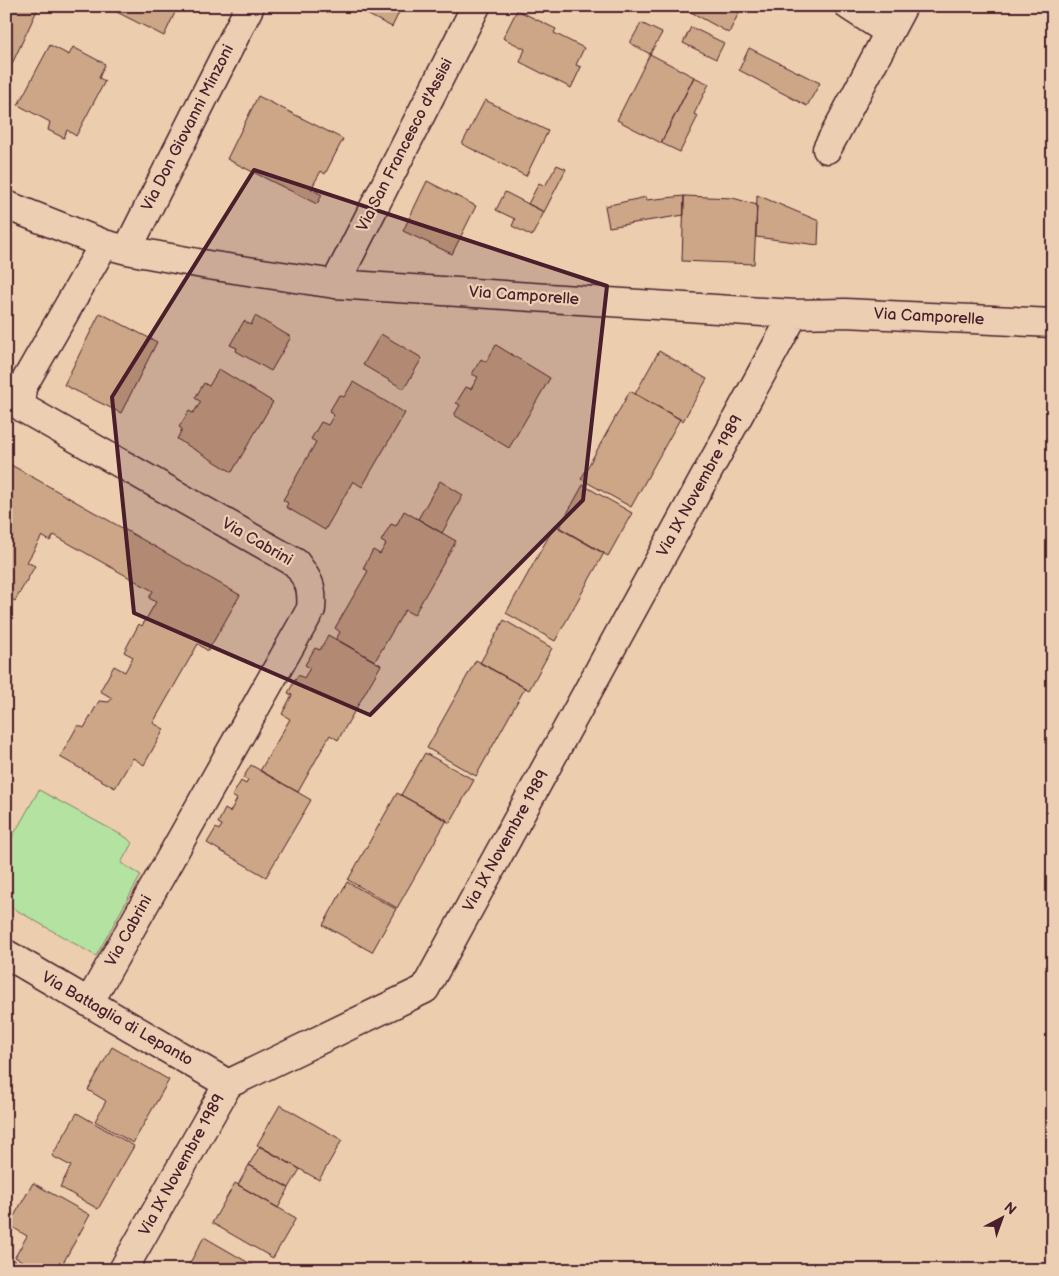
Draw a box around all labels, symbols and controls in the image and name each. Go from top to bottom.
street label: Via Don Giovanni Minzoni [138,42,238,214]
street label: Via San Francesco d'Assisi [353,55,457,235]
street label: Via Camporelle [468,283,580,309]
street label: Via Camporelle [873,305,985,329]
street label: Via IX Novembre 1989 [653,412,747,560]
street label: Via Cabrini [218,514,296,570]
street label: Via IX Novembre 1989 [459,767,553,915]
street label: Via Cabrini [102,892,156,970]
street label: Via Battaglia di Lepanto [38,968,196,1070]
street label: Via IX Novembre 1989 [135,1091,229,1239]
north arrow [976,1194,1026,1244]
text: N [1001,1199,1020,1218]

